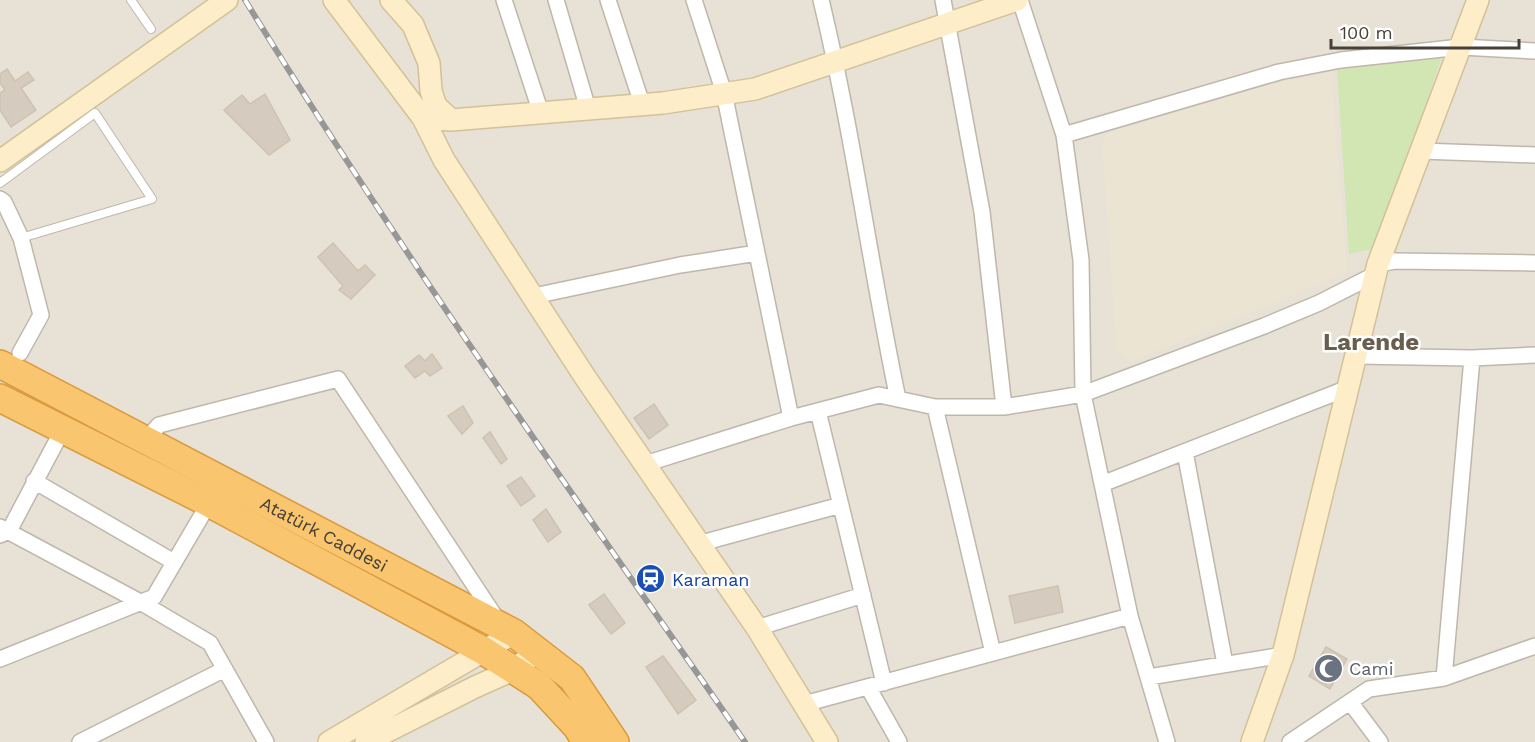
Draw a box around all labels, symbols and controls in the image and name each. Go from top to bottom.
scale bar [1331,12,1518,50]
text: 100 m [1340,22,1393,43]
district label: Larende [1323,328,1419,356]
street label: Atatürk Caddesi [257,492,391,576]
station icon: Karaman [635,563,667,595]
place label: Karaman [672,569,750,590]
mosque icon: Cami [1312,652,1344,684]
place label: Cami [1349,658,1393,679]

